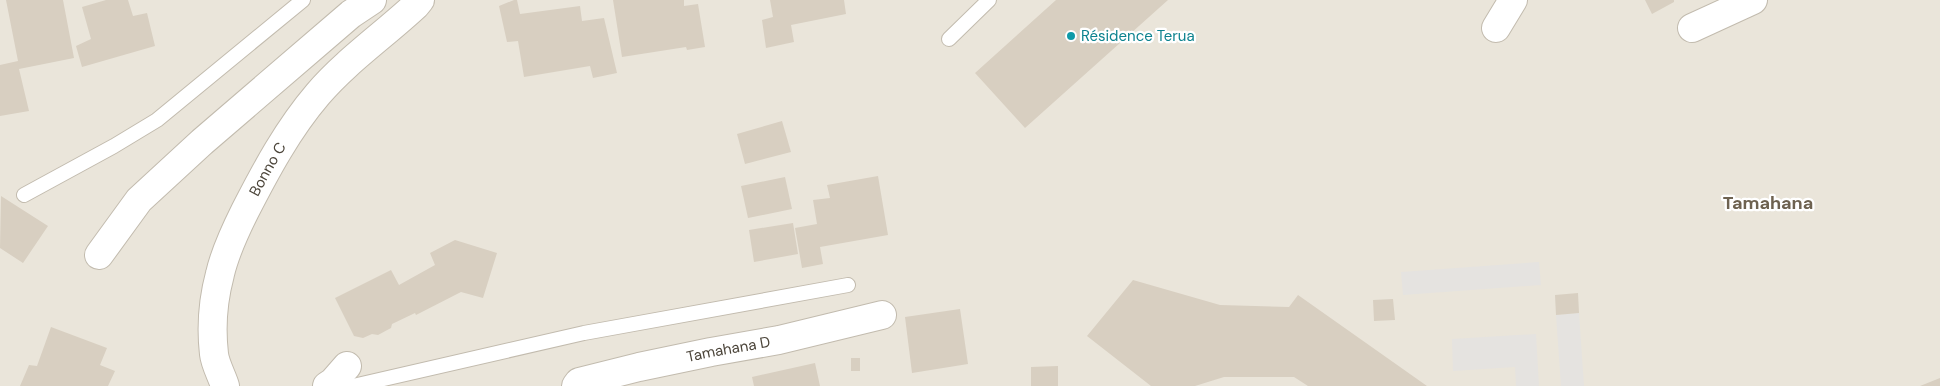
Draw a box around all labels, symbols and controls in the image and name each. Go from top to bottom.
place label: Résidence Terua [1081,26,1195,46]
marker: Résidence Terua [1065,30,1077,42]
street label: Bonno C [244,138,291,200]
district label: Tamahana [1723,191,1813,215]
street label: Tamahana D [685,332,772,367]

